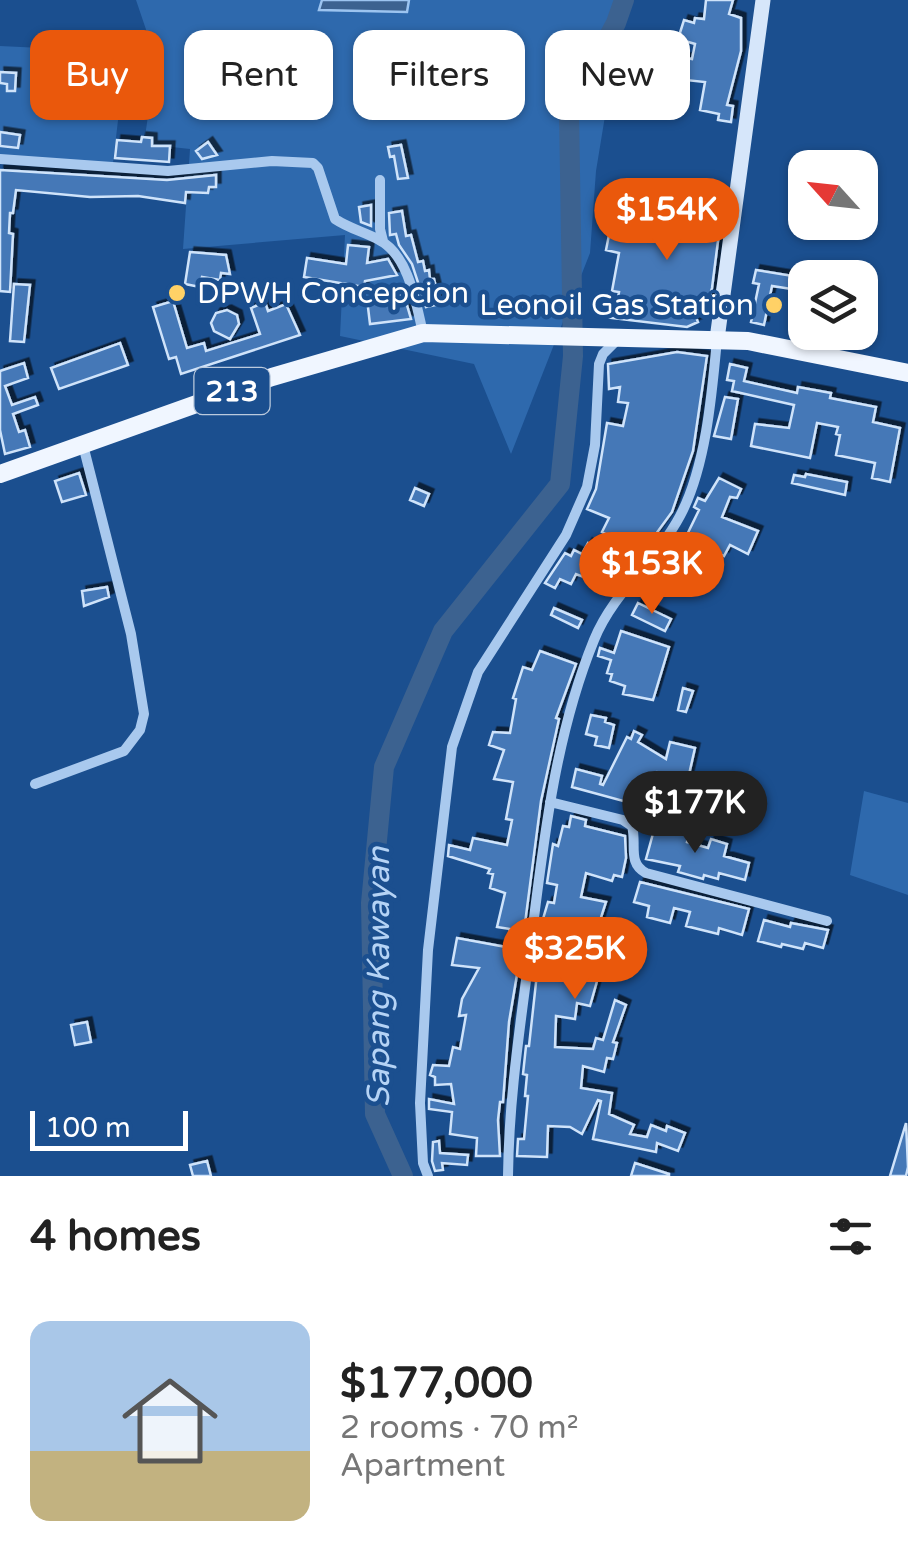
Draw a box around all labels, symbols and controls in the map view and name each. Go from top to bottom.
chip: Buy [30,30,164,120]
chip: Rent [184,30,333,120]
chip: Filters [353,30,525,120]
chip: New [545,30,690,120]
north arrow [788,150,878,240]
map controls [788,150,878,350]
pin: $154K [597,178,737,263]
text: $154K [616,191,718,229]
button: layers [788,260,878,350]
place label: DPWH Concepcion [197,275,469,312]
marker: DPWH Concepcion [166,282,188,304]
place label: Leonoil Gas Station [479,287,754,324]
marker: Leonoil Gas Station [763,294,785,316]
road number: 213 [194,368,270,414]
pin: $153K [582,532,722,617]
text: $153K [601,545,703,583]
pin: $177K [625,771,765,856]
text: $177K [644,784,746,822]
water label: Sapang Kawayan [360,845,398,1107]
pin: $325K [505,917,645,1002]
text: $325K [524,930,626,968]
scale bar [30,1106,188,1150]
text: 100 m [45,1111,131,1145]
icon: filters [823,1209,878,1264]
text: 4 homes [30,1211,201,1262]
text: $177,000 [340,1358,533,1409]
icon: home [110,1361,230,1481]
text: 2 rooms · 70 m² [340,1409,579,1447]
text: Apartment [340,1447,505,1485]

